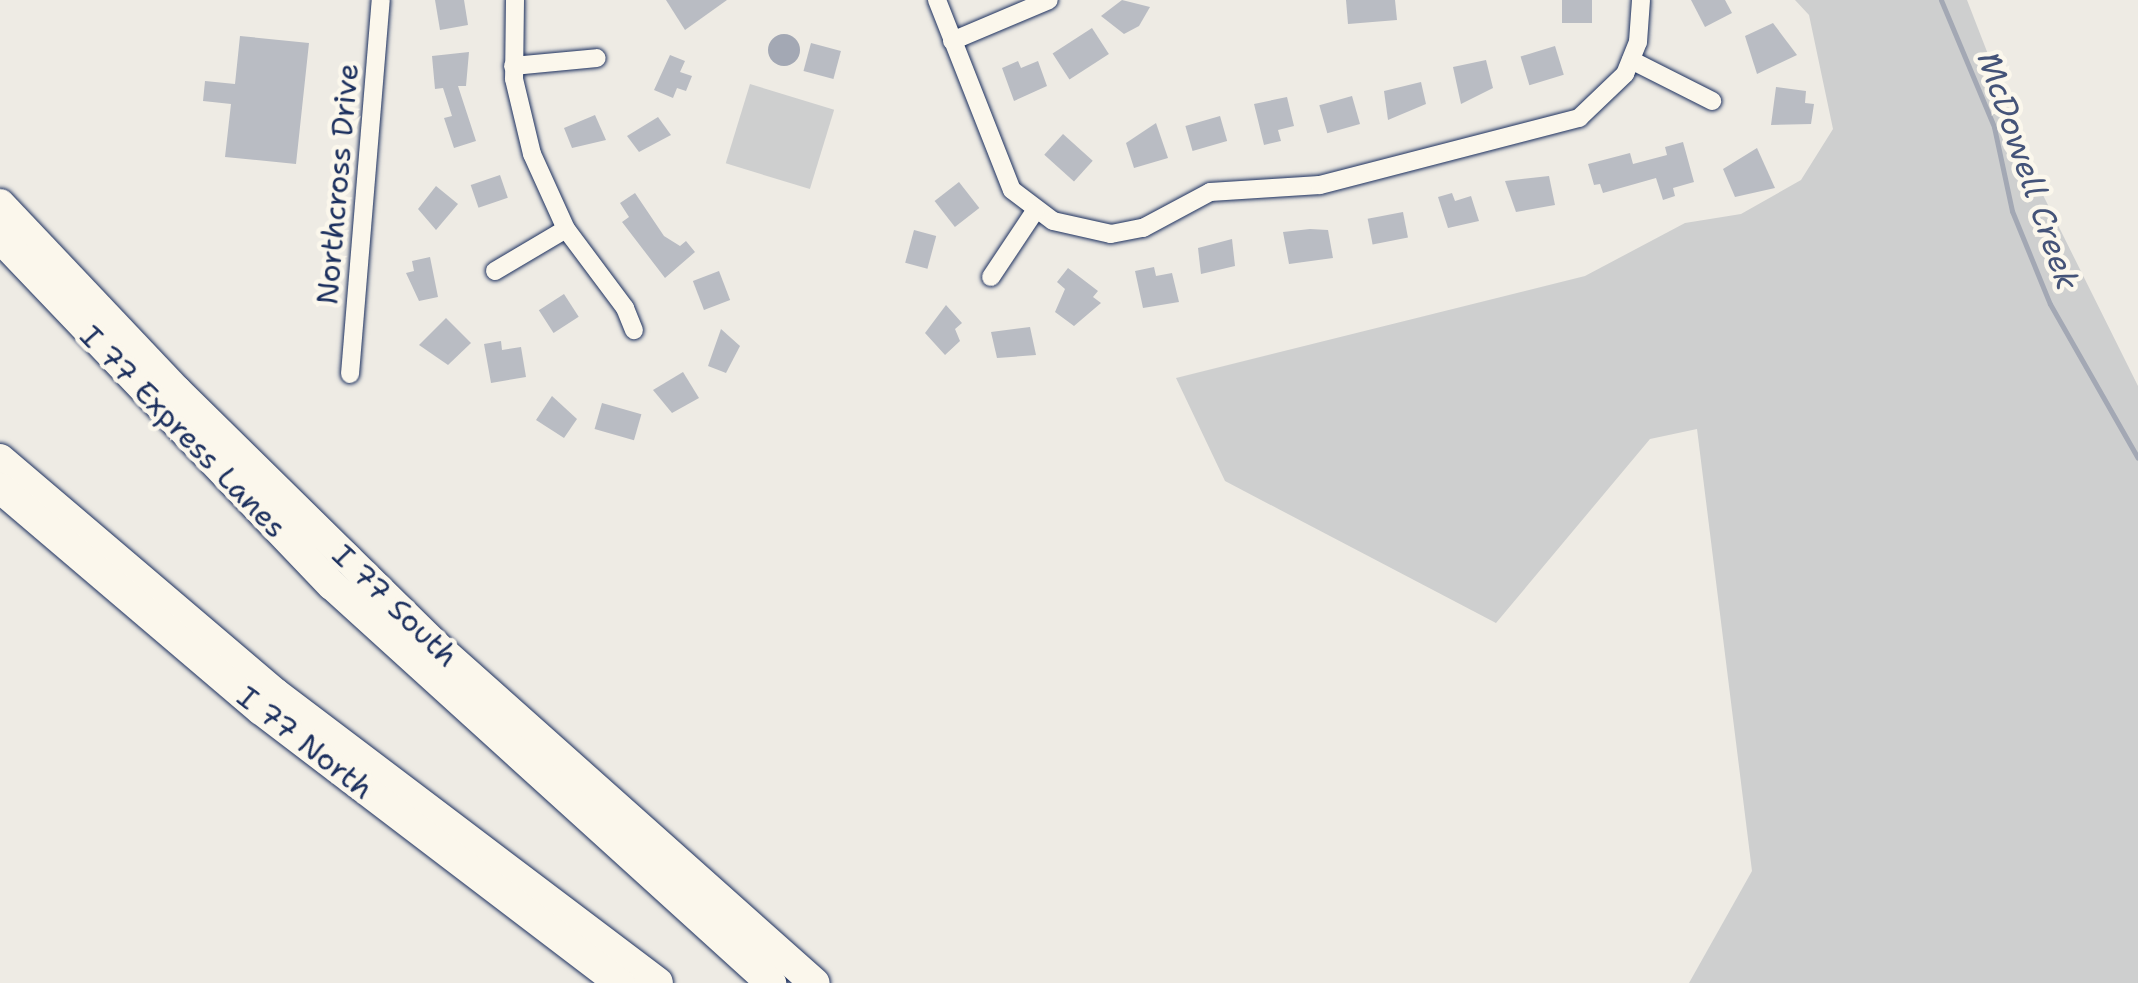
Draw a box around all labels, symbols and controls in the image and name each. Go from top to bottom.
water label: McDowell Creek [1969,47,2087,295]
street label: Northcross Drive [310,62,366,306]
street label: I 77 Express Lanes [72,318,294,546]
street label: I 77 South [325,537,465,675]
street label: I 77 North [230,679,380,807]

